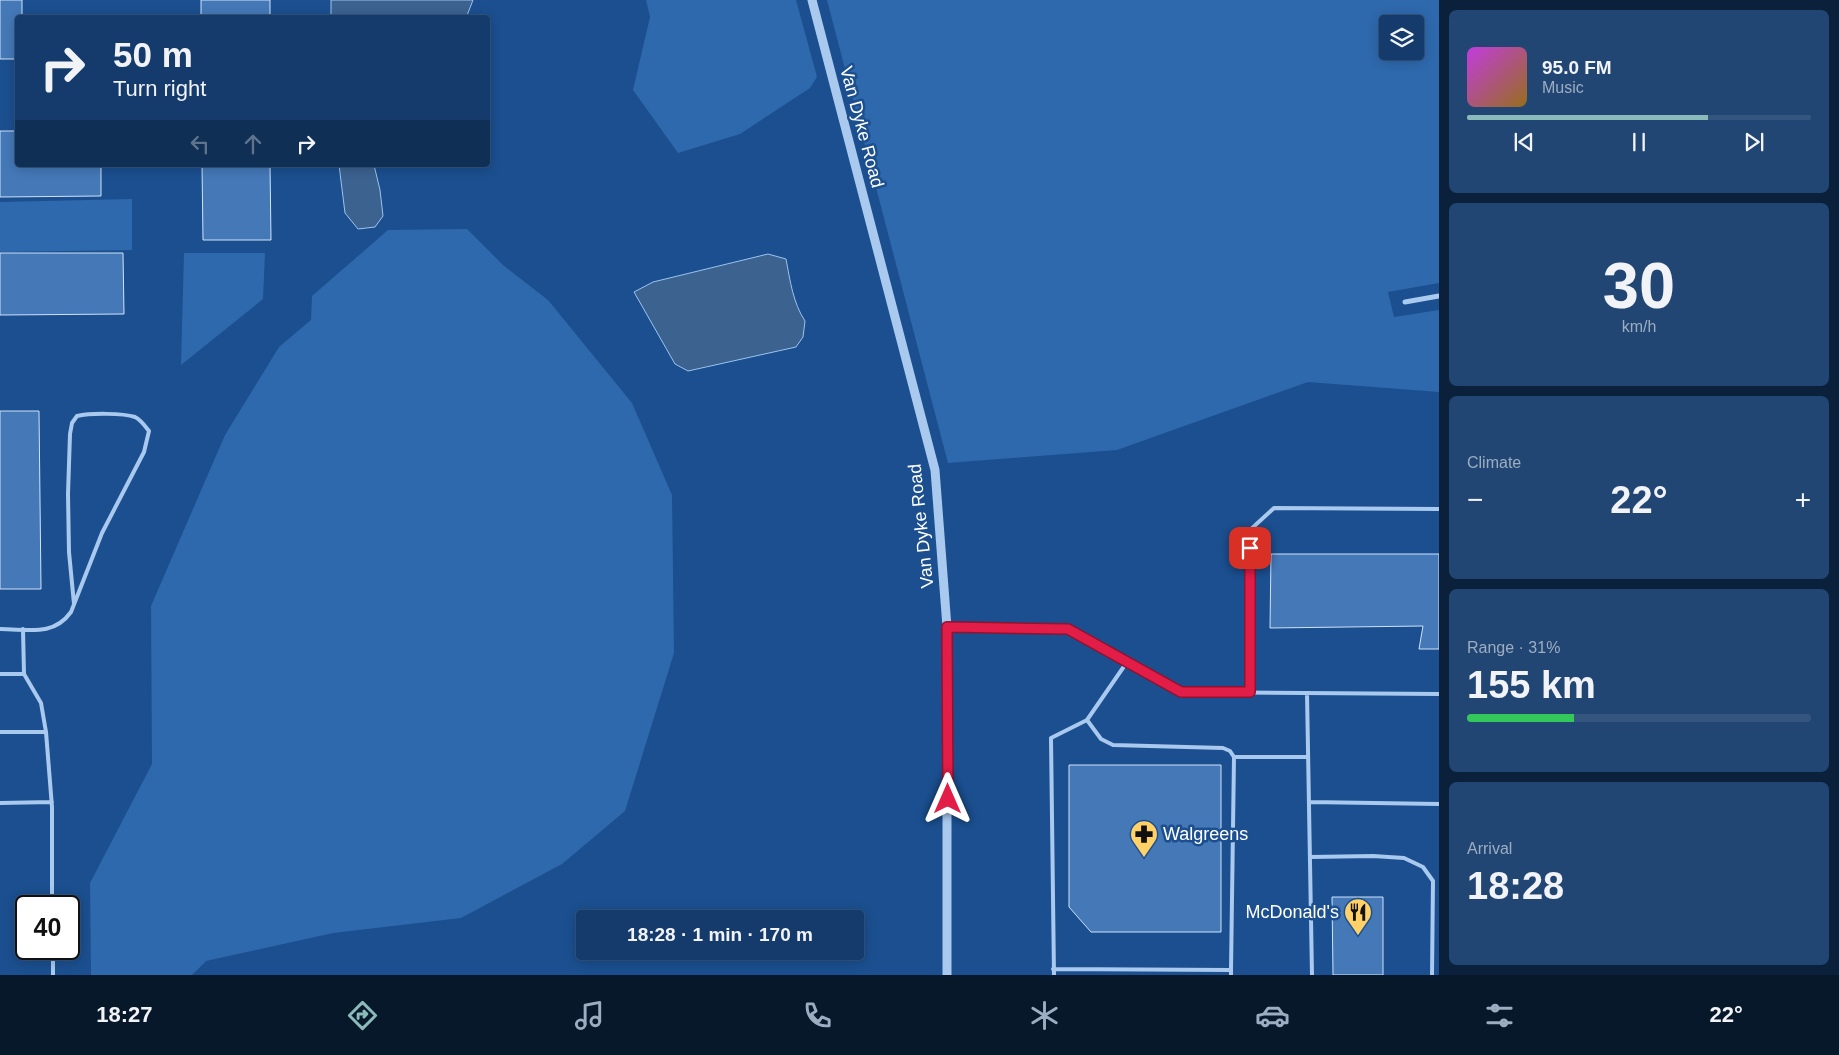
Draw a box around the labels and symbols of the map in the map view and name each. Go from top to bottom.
street label: Van Dyke Road [836,64,888,190]
street label: Van Dyke Road [905,463,937,589]
pin [1229,527,1271,569]
position arrow [921,772,973,824]
pharmacy icon: Walgreens [1129,819,1159,858]
place label: Walgreens [1163,824,1248,844]
speed limit sign: 40 [15,895,80,960]
restaurant icon: McDonald's [1343,897,1373,936]
place label: McDonald's [1246,902,1339,922]

